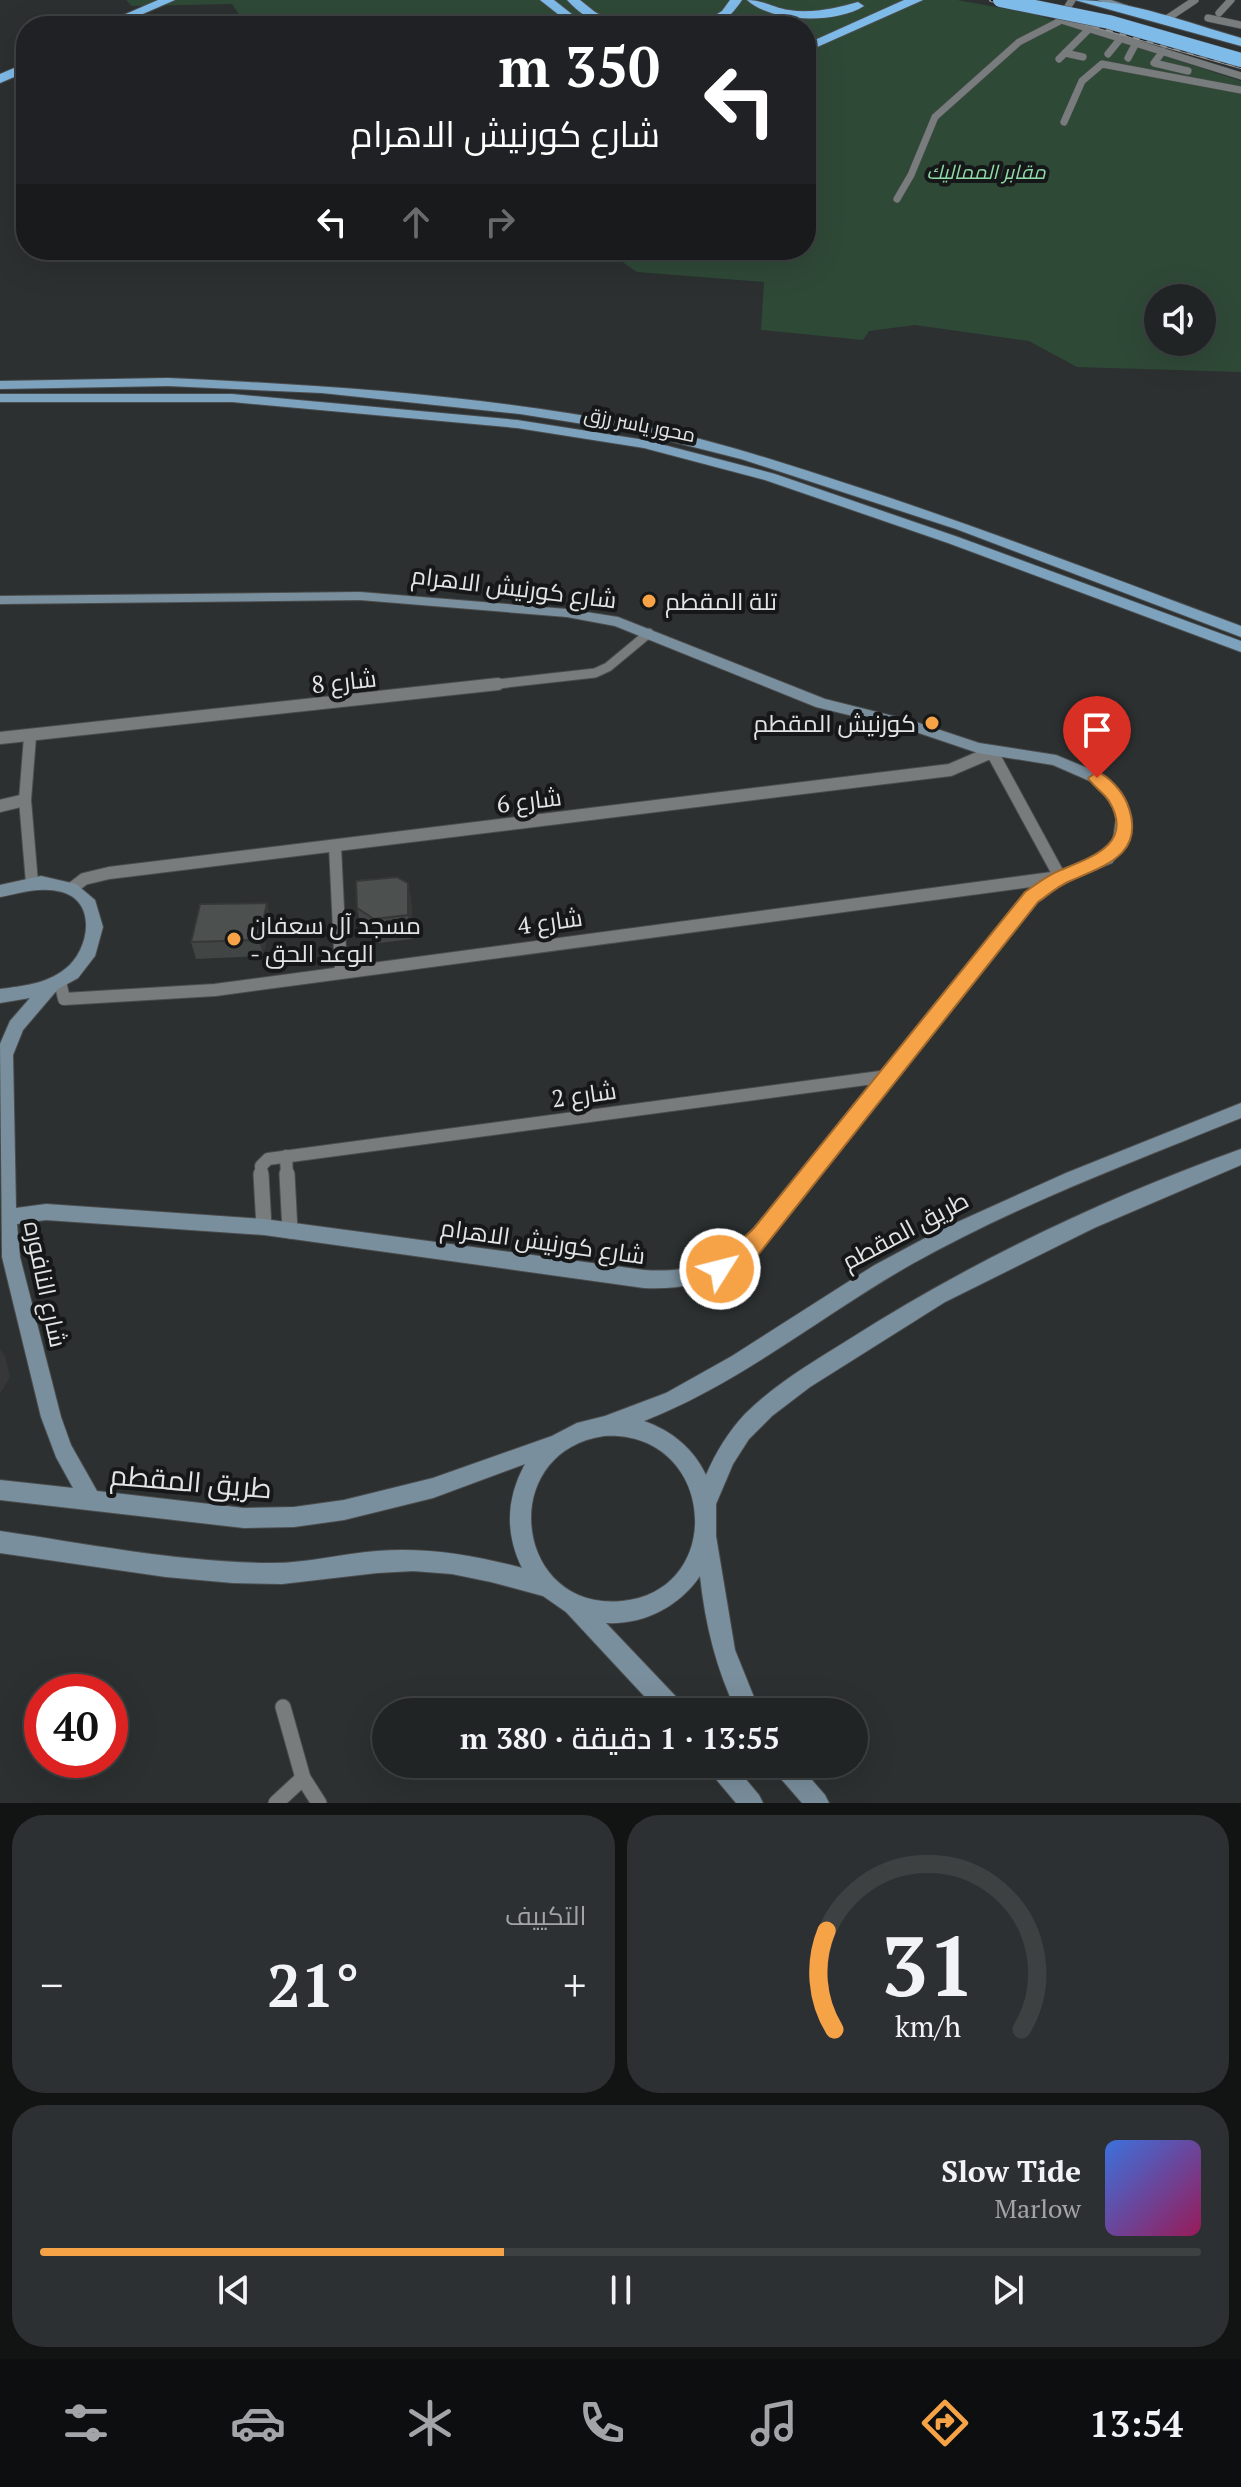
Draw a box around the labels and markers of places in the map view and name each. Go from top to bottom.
place label: تلة المقطم [665,585,777,618]
marker: تلة المقطم [640,592,658,610]
pin [1063,696,1131,778]
place label: كورنيش المقطم [753,707,916,740]
marker: كورنيش المقطم [923,714,941,732]
place label: مسجد آل سعفان - الوعد الحق [250,909,421,969]
marker: مسجد آل سعفان - الوعد الحق [225,930,243,948]

